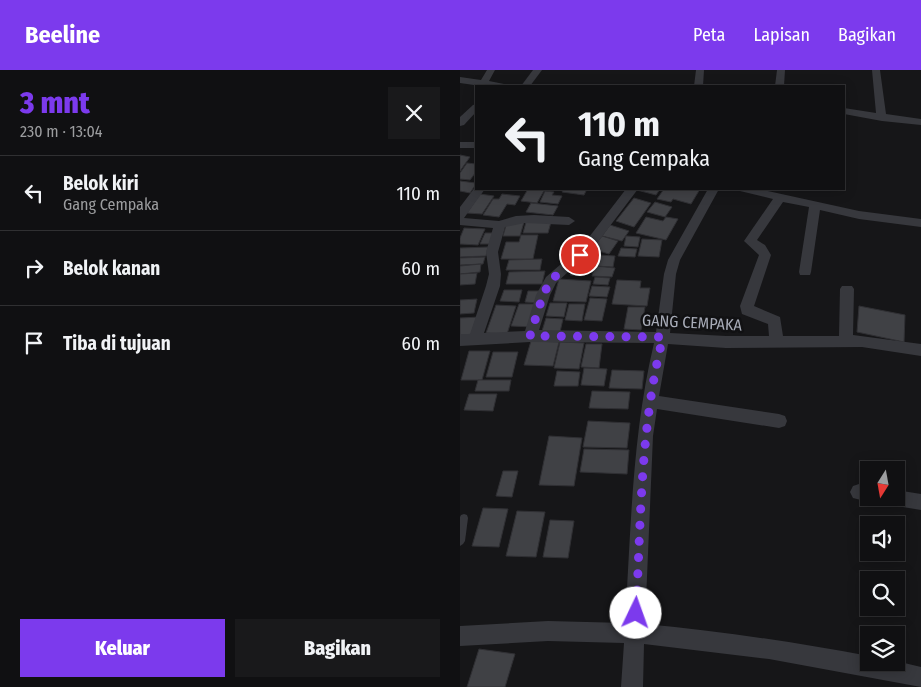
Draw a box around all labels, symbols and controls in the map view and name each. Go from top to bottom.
text: Beeline [25,21,100,49]
text: Peta [693,24,725,46]
text: Lapisan [753,24,810,46]
text: Bagikan [838,24,896,46]
text: 3 mnt [20,85,90,121]
button: close [388,87,440,139]
text: 110 m [578,103,660,145]
icon: left [495,105,560,170]
text: 230 m · 13:04 [20,122,102,141]
text: Gang Cempaka [578,145,710,172]
text: Belok kiri [63,172,139,195]
icon: left [20,179,48,207]
text: 110 m [396,182,440,205]
text: Gang Cempaka [63,195,159,214]
pin [559,234,601,276]
icon: arrive [566,241,594,269]
icon: right [20,254,48,282]
text: Belok kanan [63,257,160,280]
text: 60 m [402,257,440,280]
street label: GANG CEMPAKA [642,310,743,335]
icon: arrive [20,329,48,357]
text: Tiba di tujuan [63,332,171,355]
text: 60 m [402,332,440,355]
north arrow [860,461,905,506]
map controls [860,461,905,671]
button: sound [860,516,905,561]
button: search [860,571,905,616]
position arrow [609,586,661,638]
button: Keluar [20,619,225,677]
button: Bagikan [235,619,440,677]
button: layers [860,626,905,671]

